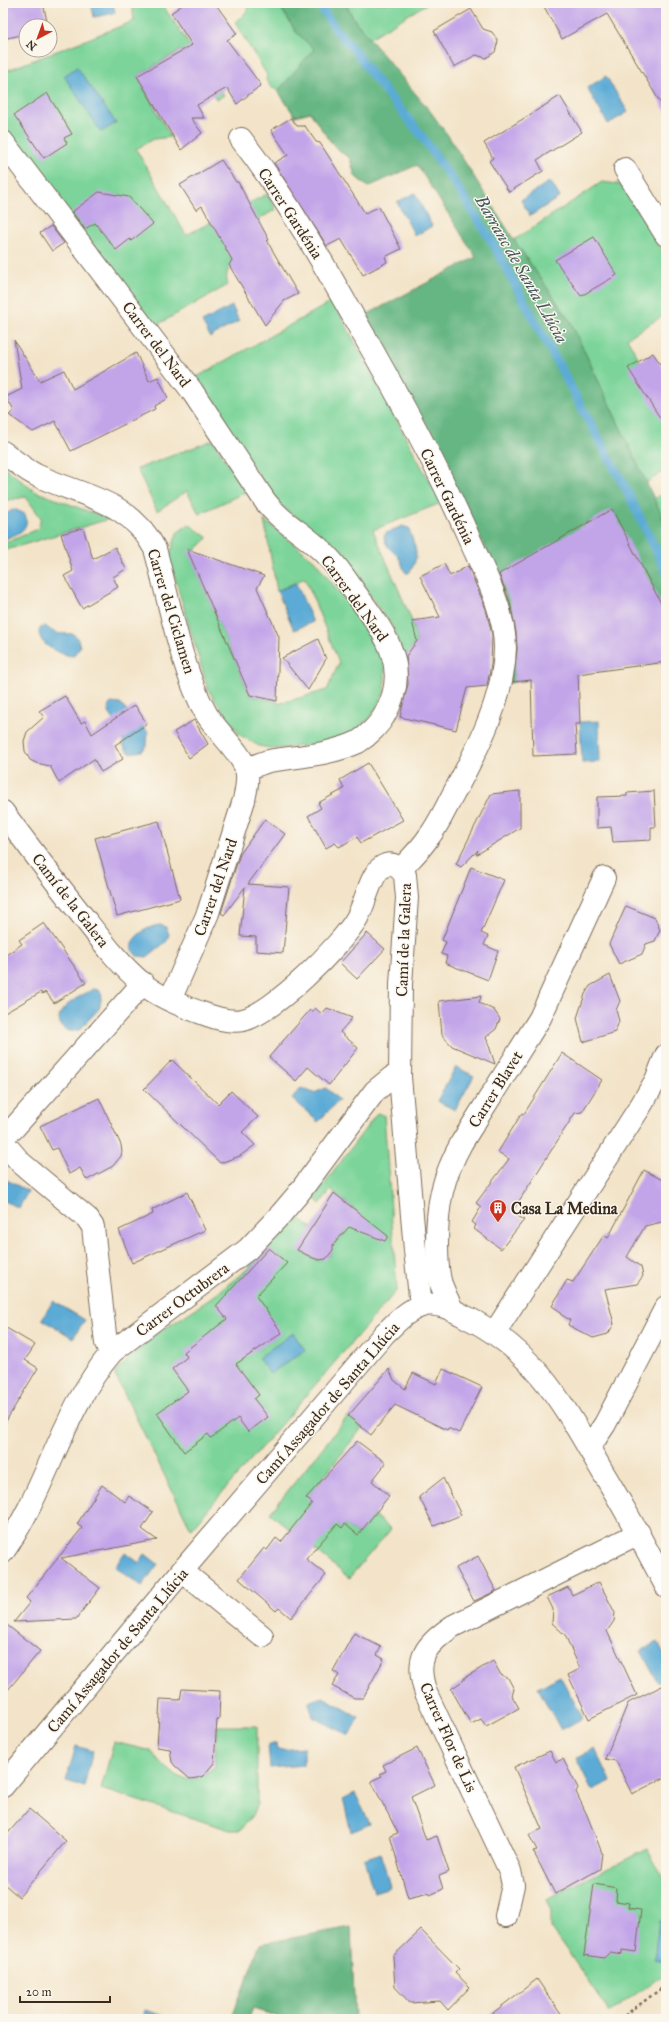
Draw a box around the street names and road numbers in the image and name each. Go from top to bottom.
street label: Carrer Gardénia [254,164,327,262]
street label: Carrer del Nard [118,298,195,391]
street label: Carrer Gardénia [416,445,479,548]
street label: Carrer del Ciclamen [143,546,200,676]
street label: Carrer del Nard [317,551,392,645]
street label: Carrer del Nard [190,836,241,939]
street label: Camí de la Galera [28,850,113,951]
street label: Camí de la Galera [392,883,415,997]
street label: Carrer Blavet [464,1047,527,1131]
street label: Carrer Octubrera [132,1258,233,1341]
street label: Camí Assagador de Santa Llúcia [252,1318,404,1489]
street label: Camí Assagador de Santa Llúcia [43,1564,193,1737]
street label: Carrer Flor de Lis [416,1679,481,1795]

